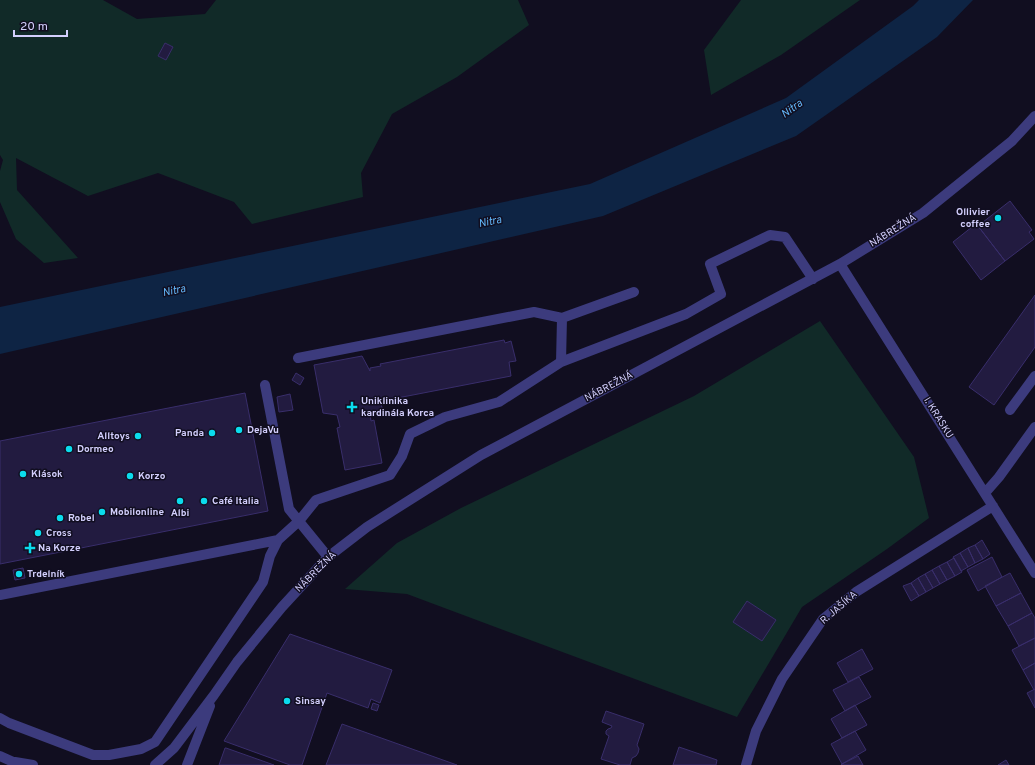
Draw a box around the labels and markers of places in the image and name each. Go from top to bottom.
place label: Ollivier coffee [956,206,991,231]
marker: Ollivier coffee [993,213,1003,223]
place label: Uniklinika kardinála Korca [361,395,434,420]
marker: Uniklinika kardinála Korca [346,401,358,413]
place label: DejaVu [247,424,279,437]
marker: DejaVu [234,425,244,435]
place label: Panda [175,427,204,440]
marker: Panda [207,428,217,438]
place label: Alltoys [97,430,130,443]
marker: Alltoys [133,431,143,441]
place label: Dormeo [77,443,114,456]
marker: Dormeo [64,444,74,454]
place label: Klások [31,468,63,481]
marker: Klások [18,469,28,479]
place label: Korzo [138,470,166,483]
marker: Korzo [125,471,135,481]
place label: Café Italia [212,495,259,508]
marker: Albi [175,496,185,506]
marker: Café Italia [199,496,209,506]
place label: Mobilonline [110,506,164,519]
marker: Mobilonline [97,507,107,517]
place label: Albi [171,507,190,520]
place label: Robel [68,512,95,525]
marker: Robel [55,513,65,523]
place label: Cross [46,527,72,540]
marker: Cross [33,528,43,538]
place label: Na Korze [38,542,81,555]
marker: Na Korze [25,543,35,553]
place label: Trdelník [27,568,65,581]
marker: Trdelník [14,569,24,579]
place label: Sinsay [295,695,326,708]
marker: Sinsay [282,696,292,706]

